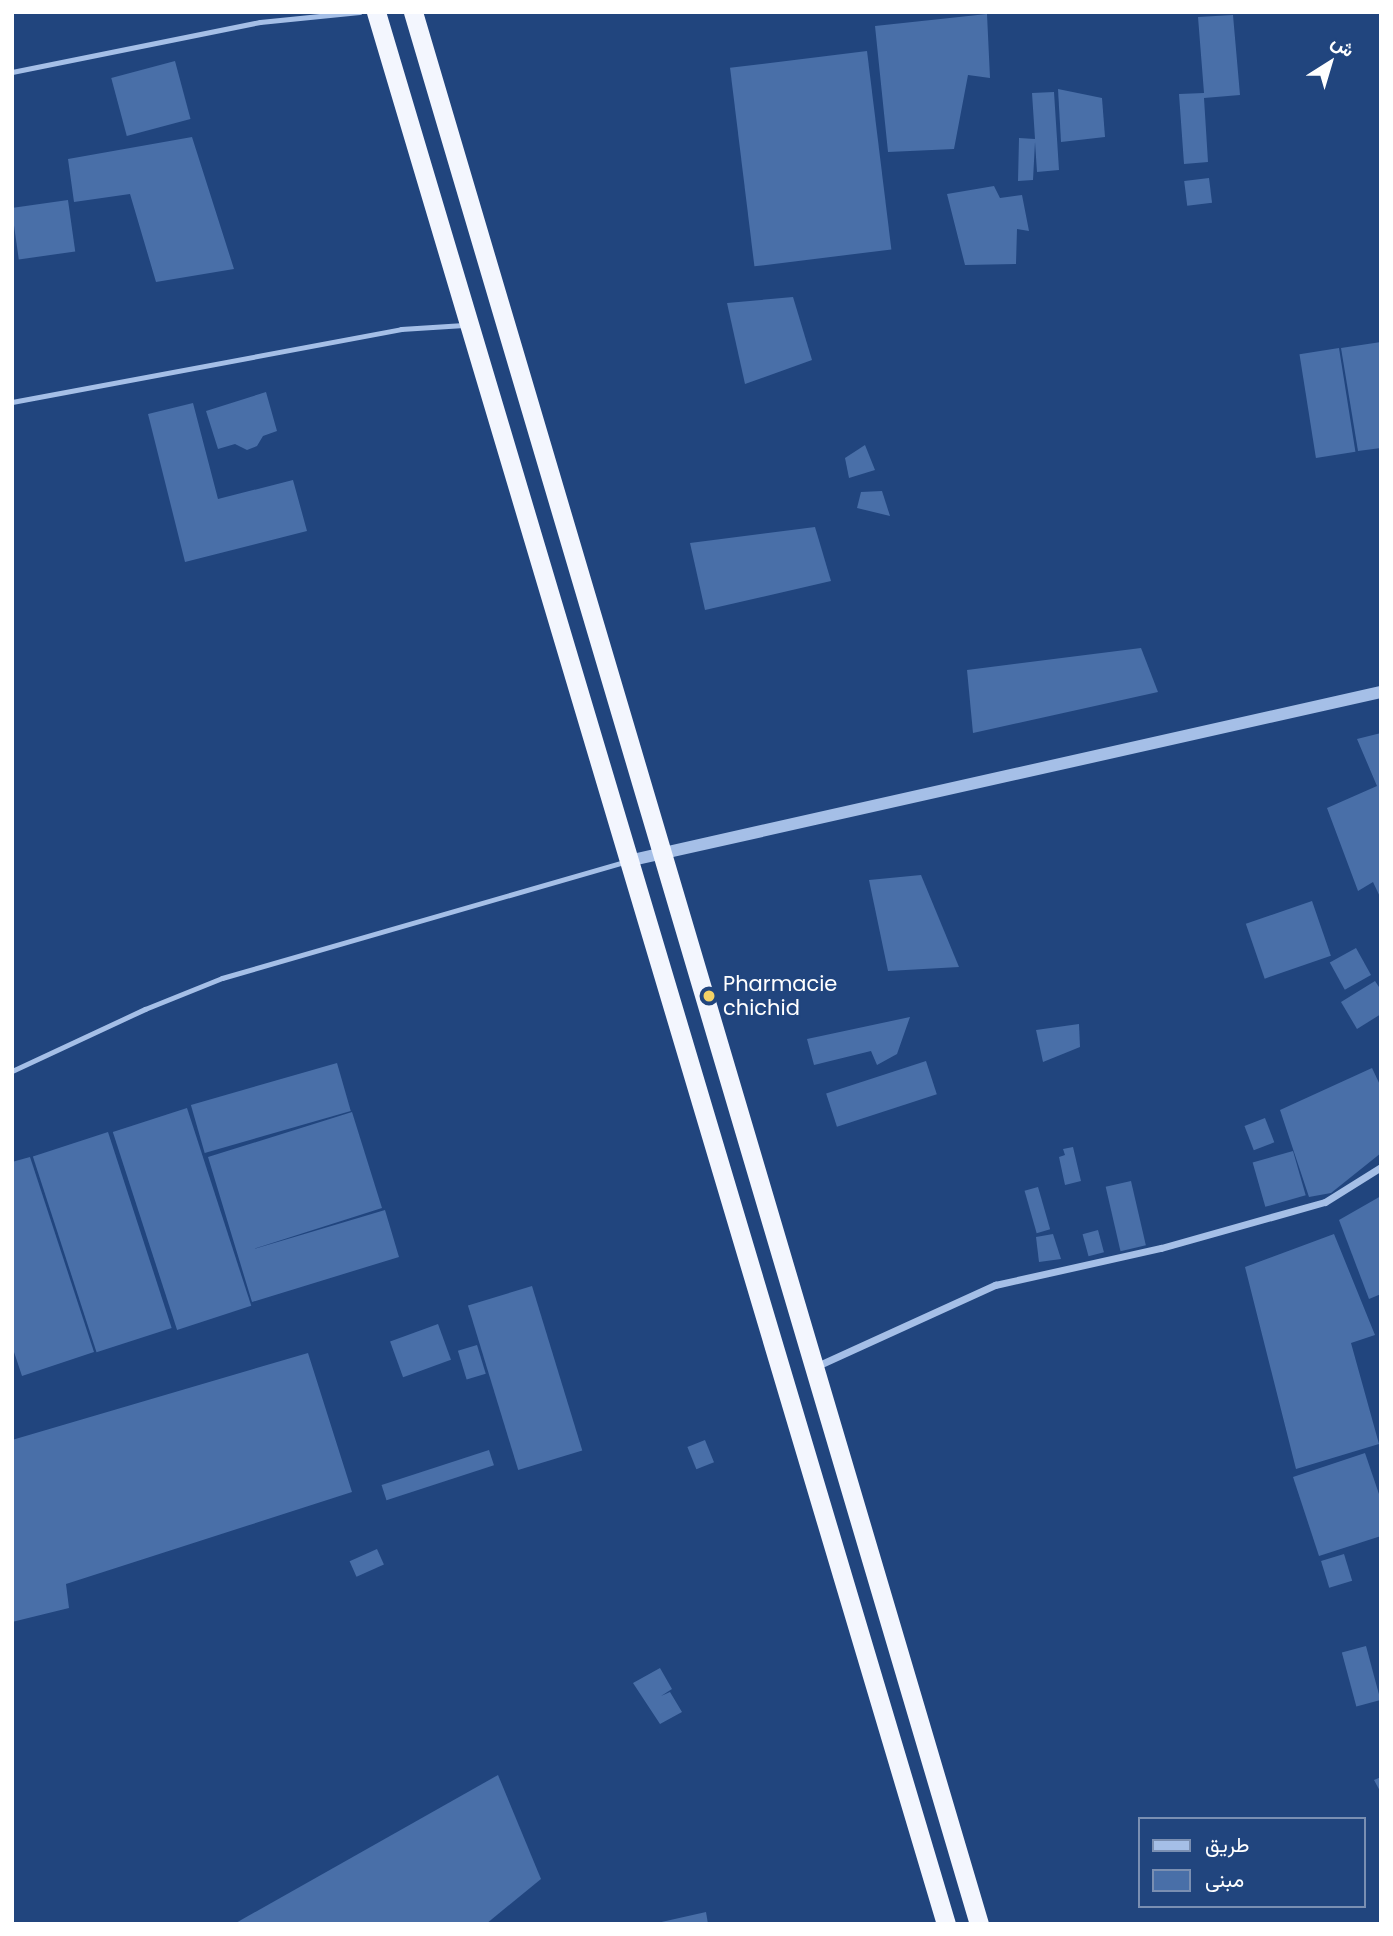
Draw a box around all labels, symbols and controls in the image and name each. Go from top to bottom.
north arrow [1295,28,1365,98]
text: ش [1326,28,1360,63]
place label: Pharmacie chichid [723,971,837,1021]
marker: Pharmacie chichid [701,988,717,1004]
legend [1138,1817,1365,1908]
text: طريق [1205,1830,1250,1859]
text: مبنى [1205,1865,1244,1894]

